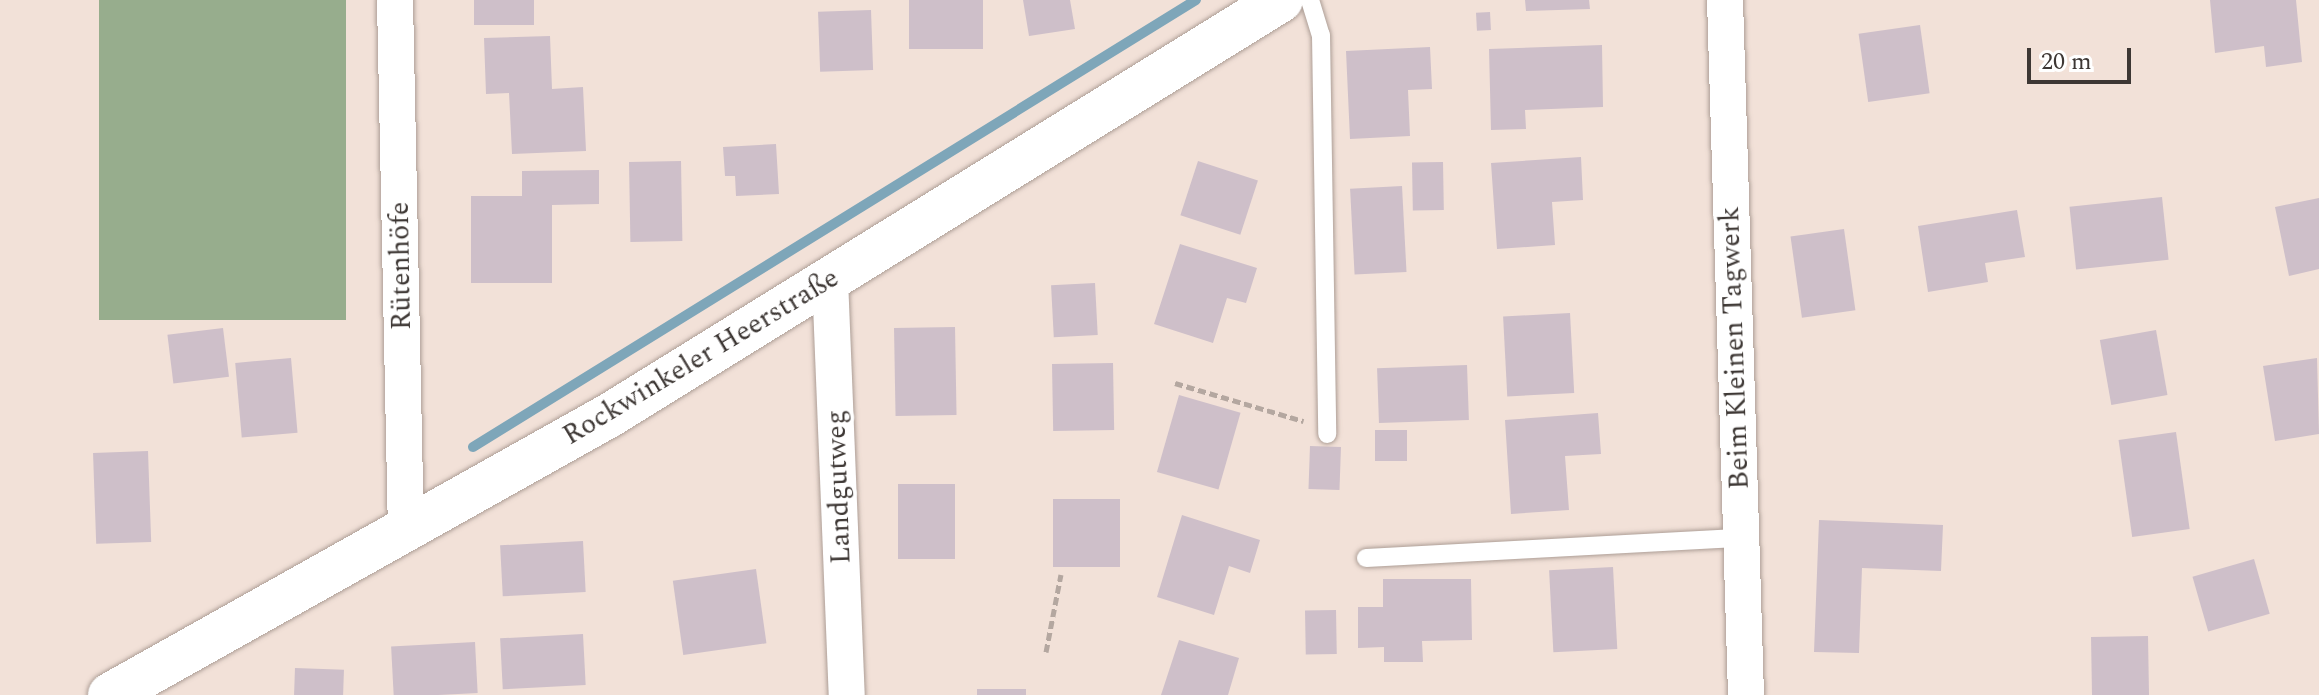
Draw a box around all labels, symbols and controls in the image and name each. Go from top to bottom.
scale bar [2031,32,2135,82]
text: 20 m [2041,44,2092,80]
street label: Rütenhöfe [383,201,419,331]
street label: Beim Kleinen Tagwerk [1713,206,1757,490]
street label: Rockwinkeler Heerstraße [557,261,845,453]
street label: Landgutweg [820,409,858,565]

